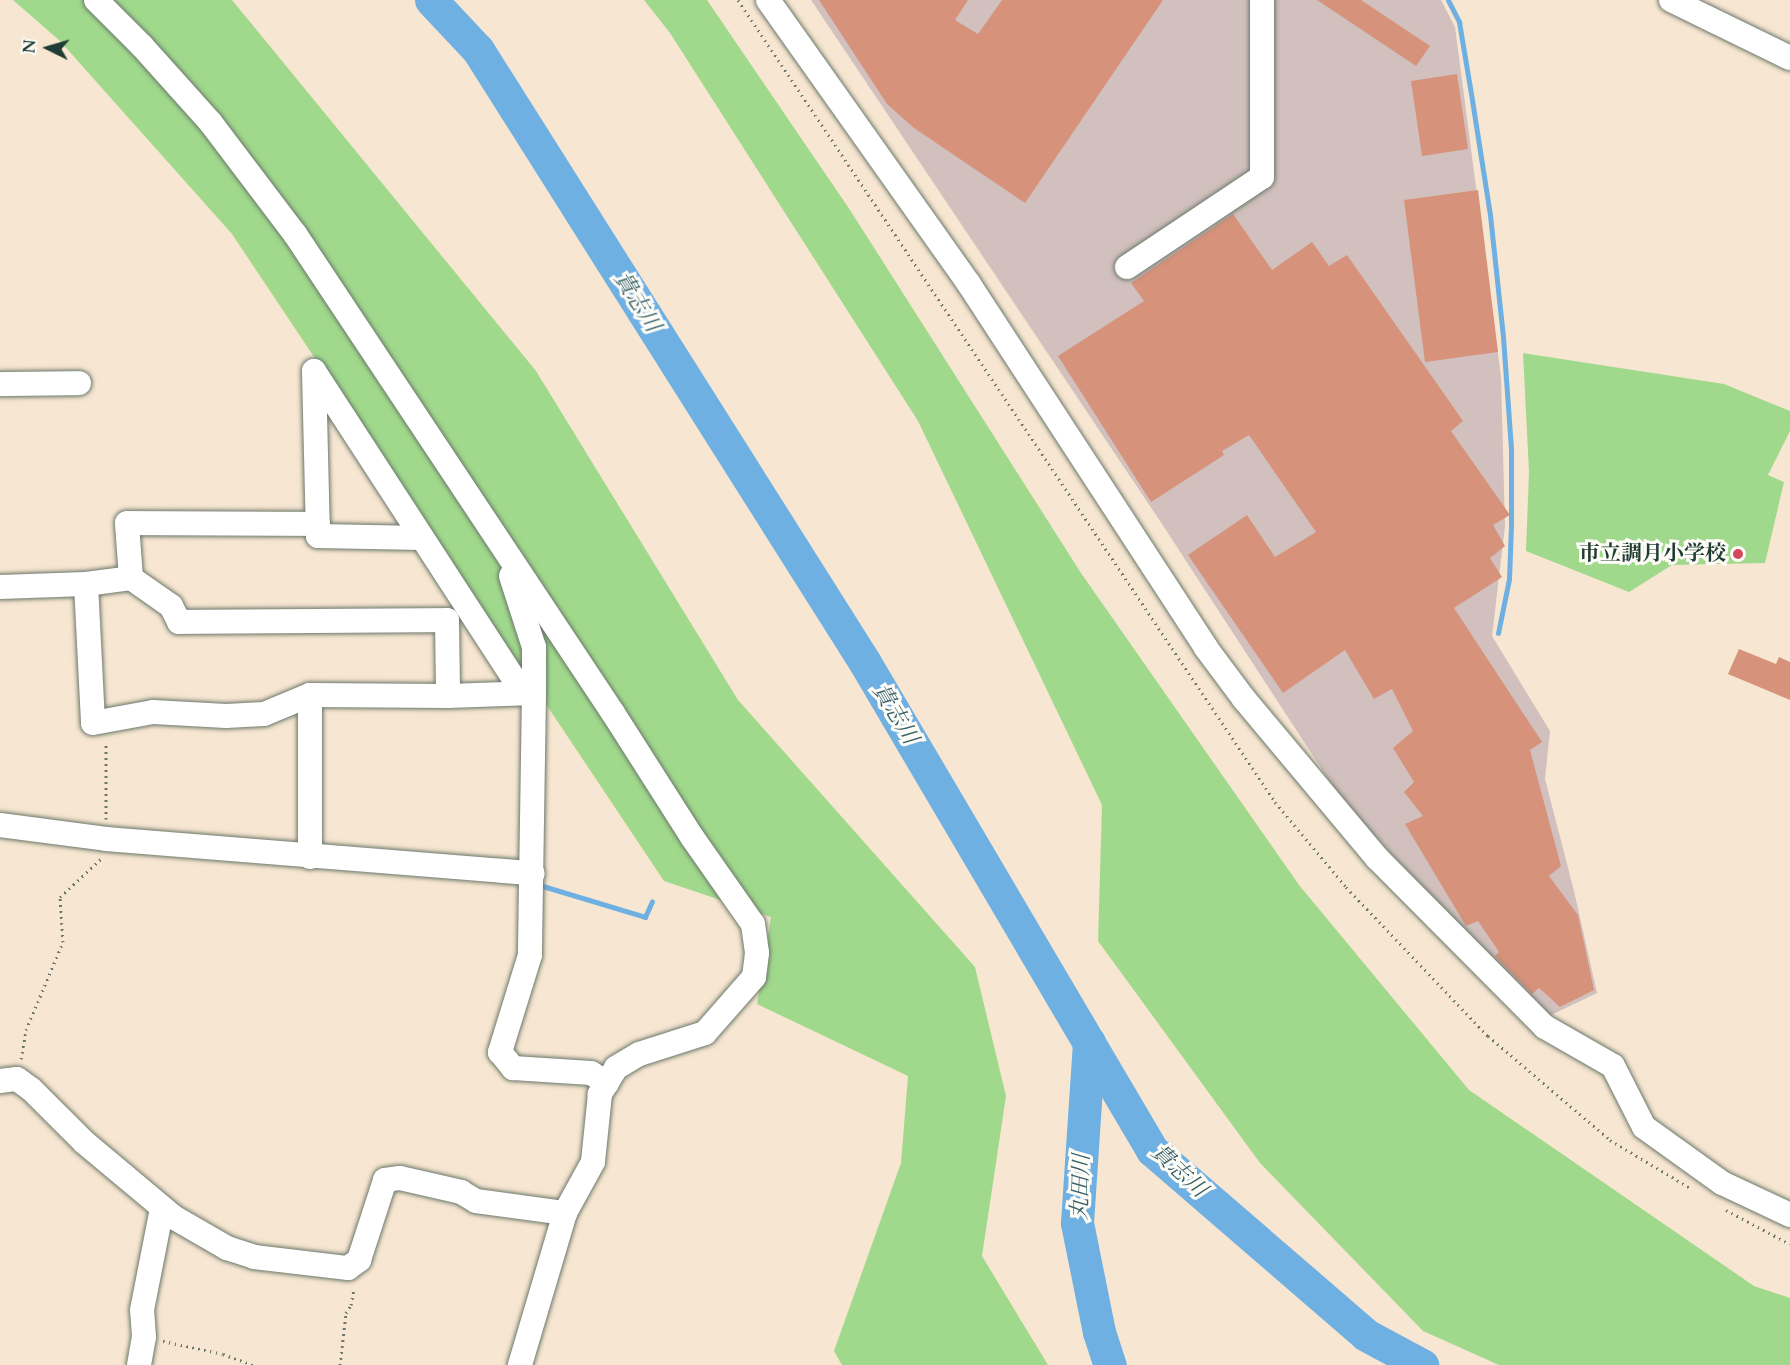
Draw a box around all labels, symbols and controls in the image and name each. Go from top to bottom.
north arrow [18,18,78,78]
text: N [19,39,42,54]
water label: 貴志川 [608,267,666,337]
place label: 市立調月小学校 [1579,541,1726,567]
marker: 市立調月小学校 [1731,547,1745,561]
water label: 貴志川 [867,679,923,749]
water label: 貴志川 [1146,1139,1212,1203]
water label: 丸田川 [1067,1154,1095,1220]

